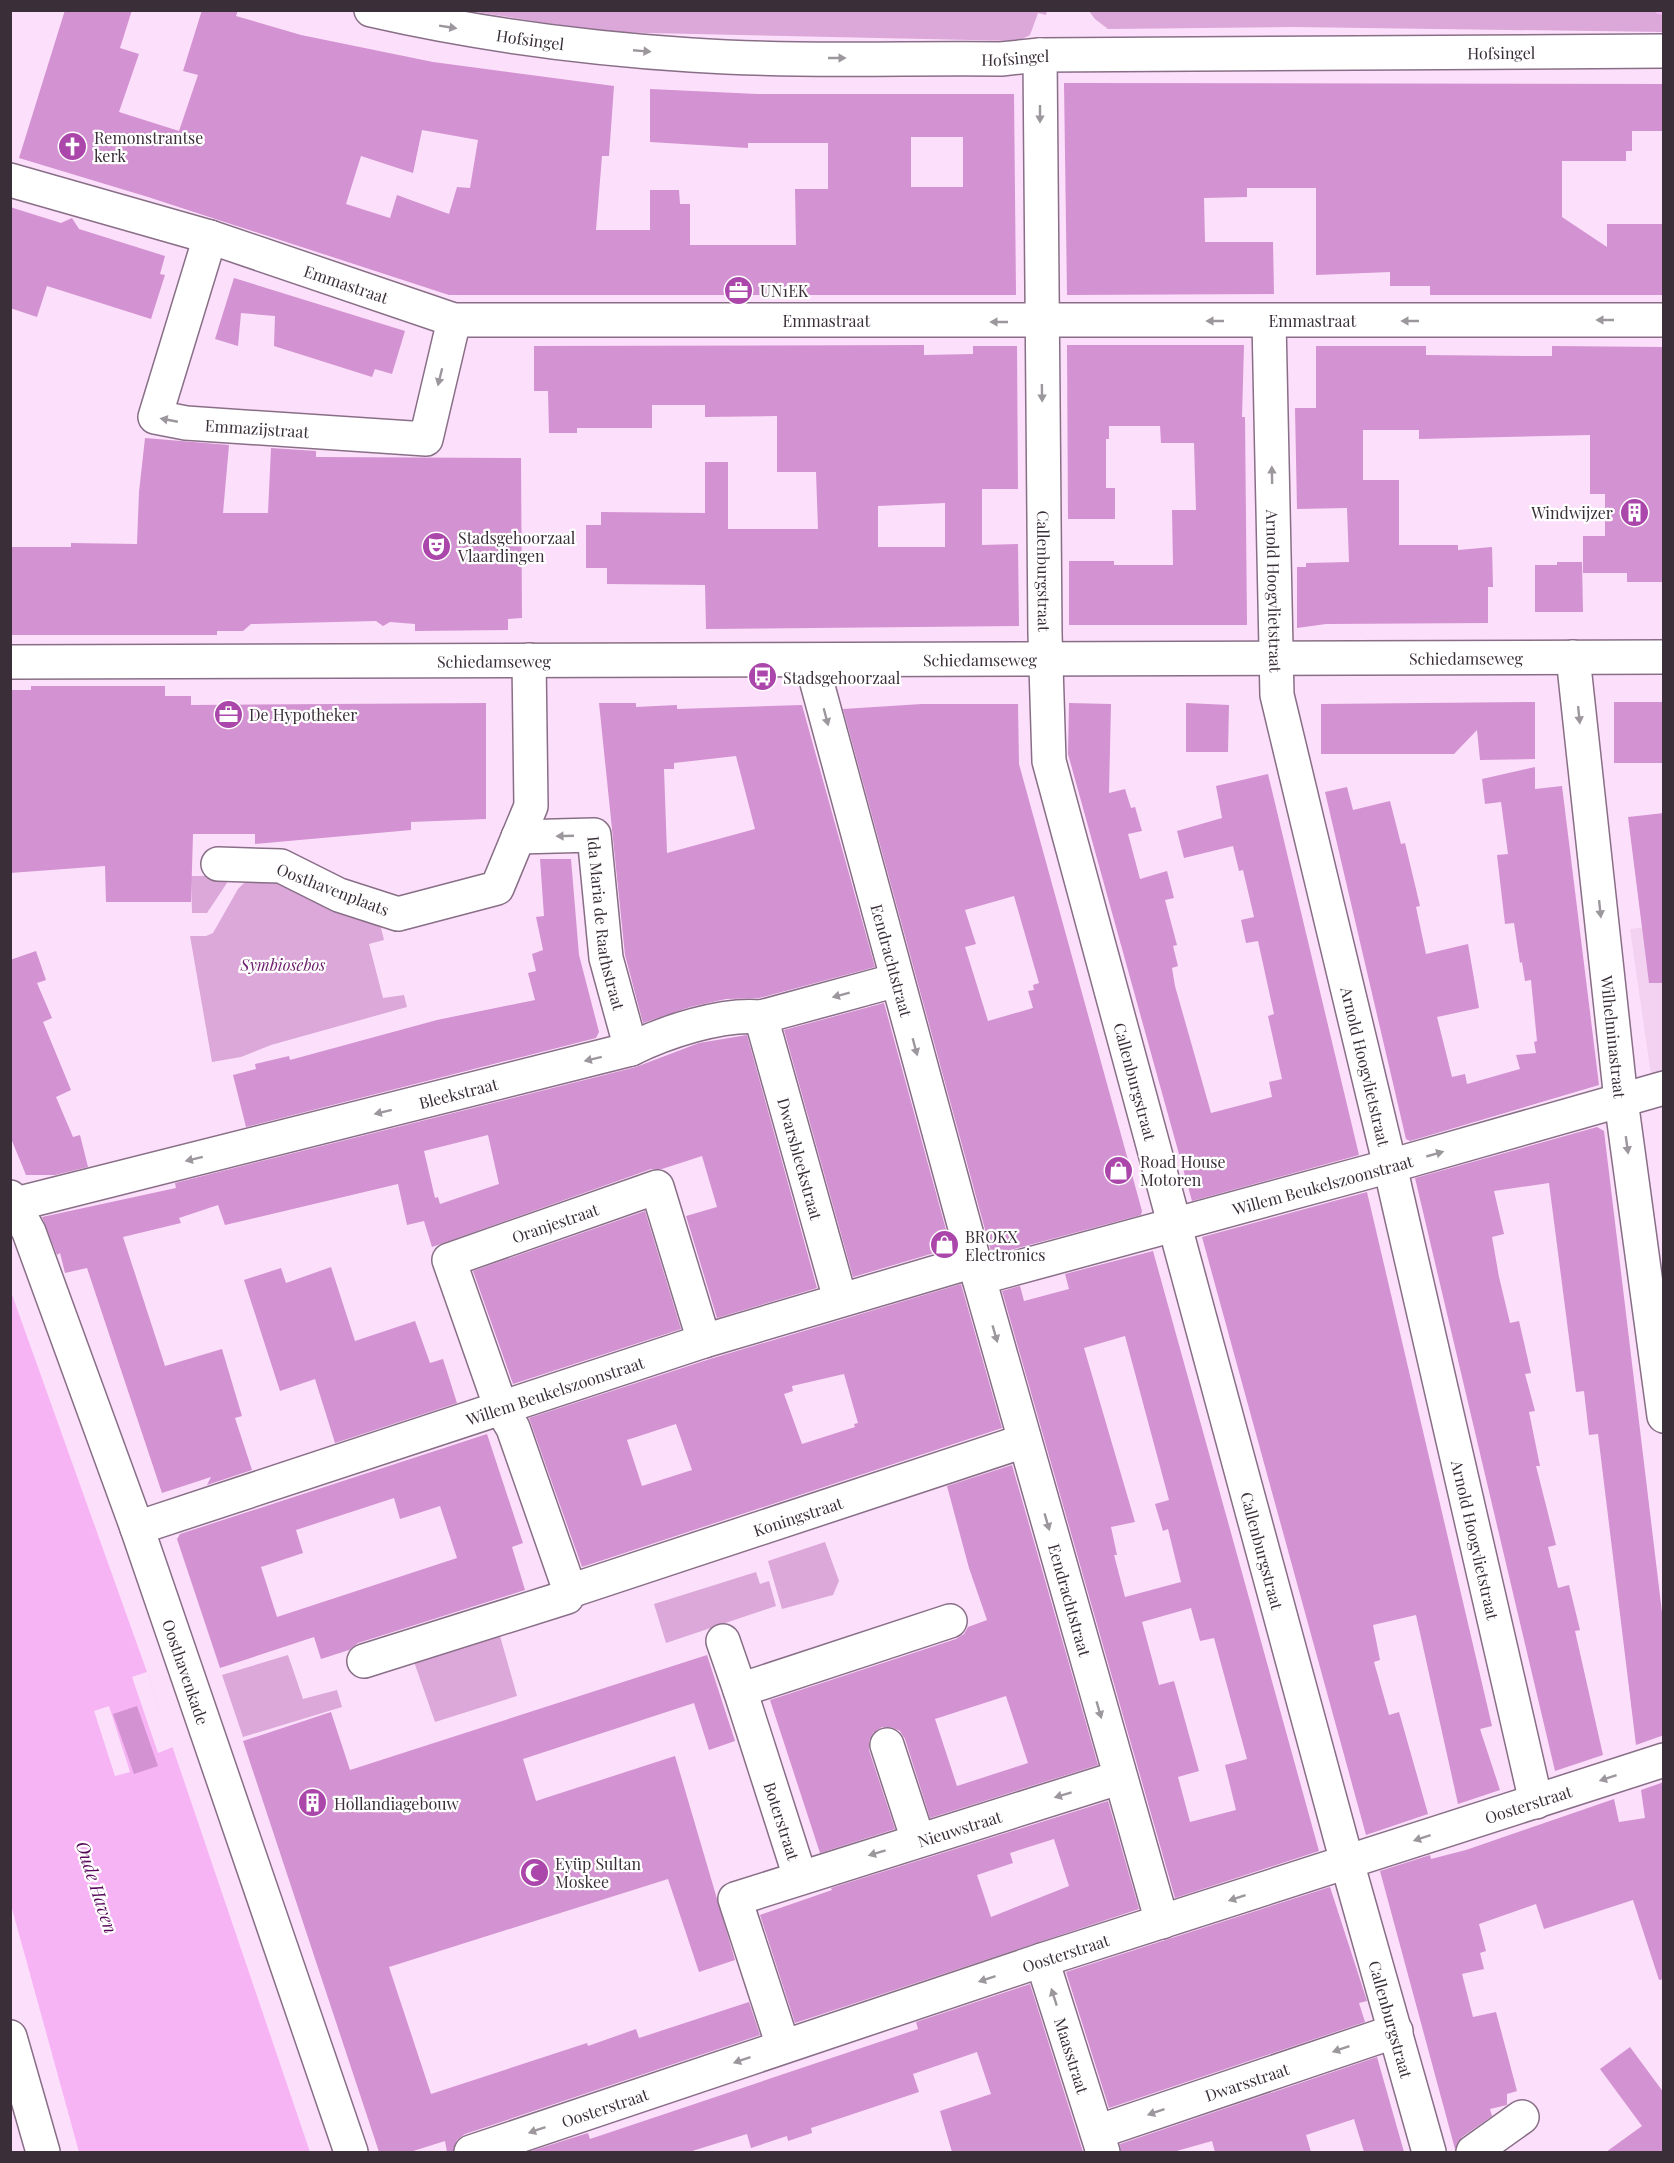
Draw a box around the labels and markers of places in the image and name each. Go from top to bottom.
place label: Remonstrantse kerk [94,127,203,166]
church icon: Remonstrantse kerk [57,130,89,162]
office icon: UN1EK [723,274,755,306]
place label: UN1EK [760,280,809,301]
building icon: Windwijzer [1618,496,1650,528]
place label: Windwijzer [1530,502,1613,523]
place label: Stadsgehoorzaal Vlaardingen [457,527,576,566]
theatre icon: Stadsgehoorzaal Vlaardingen [421,530,453,562]
bus stop icon: Stadsgehoorzaal [746,661,778,693]
place label: Stadsgehoorzaal [783,667,901,688]
office icon: De Hypotheker [212,698,244,730]
place label: De Hypotheker [249,704,357,725]
place label: Road House Motoren [1140,1151,1226,1190]
shop icon: Road House Motoren [1103,1154,1135,1186]
place label: BROKX Electronics [965,1226,1045,1265]
shop icon: BROKX Electronics [928,1229,960,1261]
building icon: Hollandiagebouw [297,1787,329,1819]
place label: Hollandiagebouw [334,1793,460,1814]
place label: Eyüp Sultan Moskee [555,1853,642,1892]
mosque icon: Eyüp Sultan Moskee [518,1856,550,1888]

